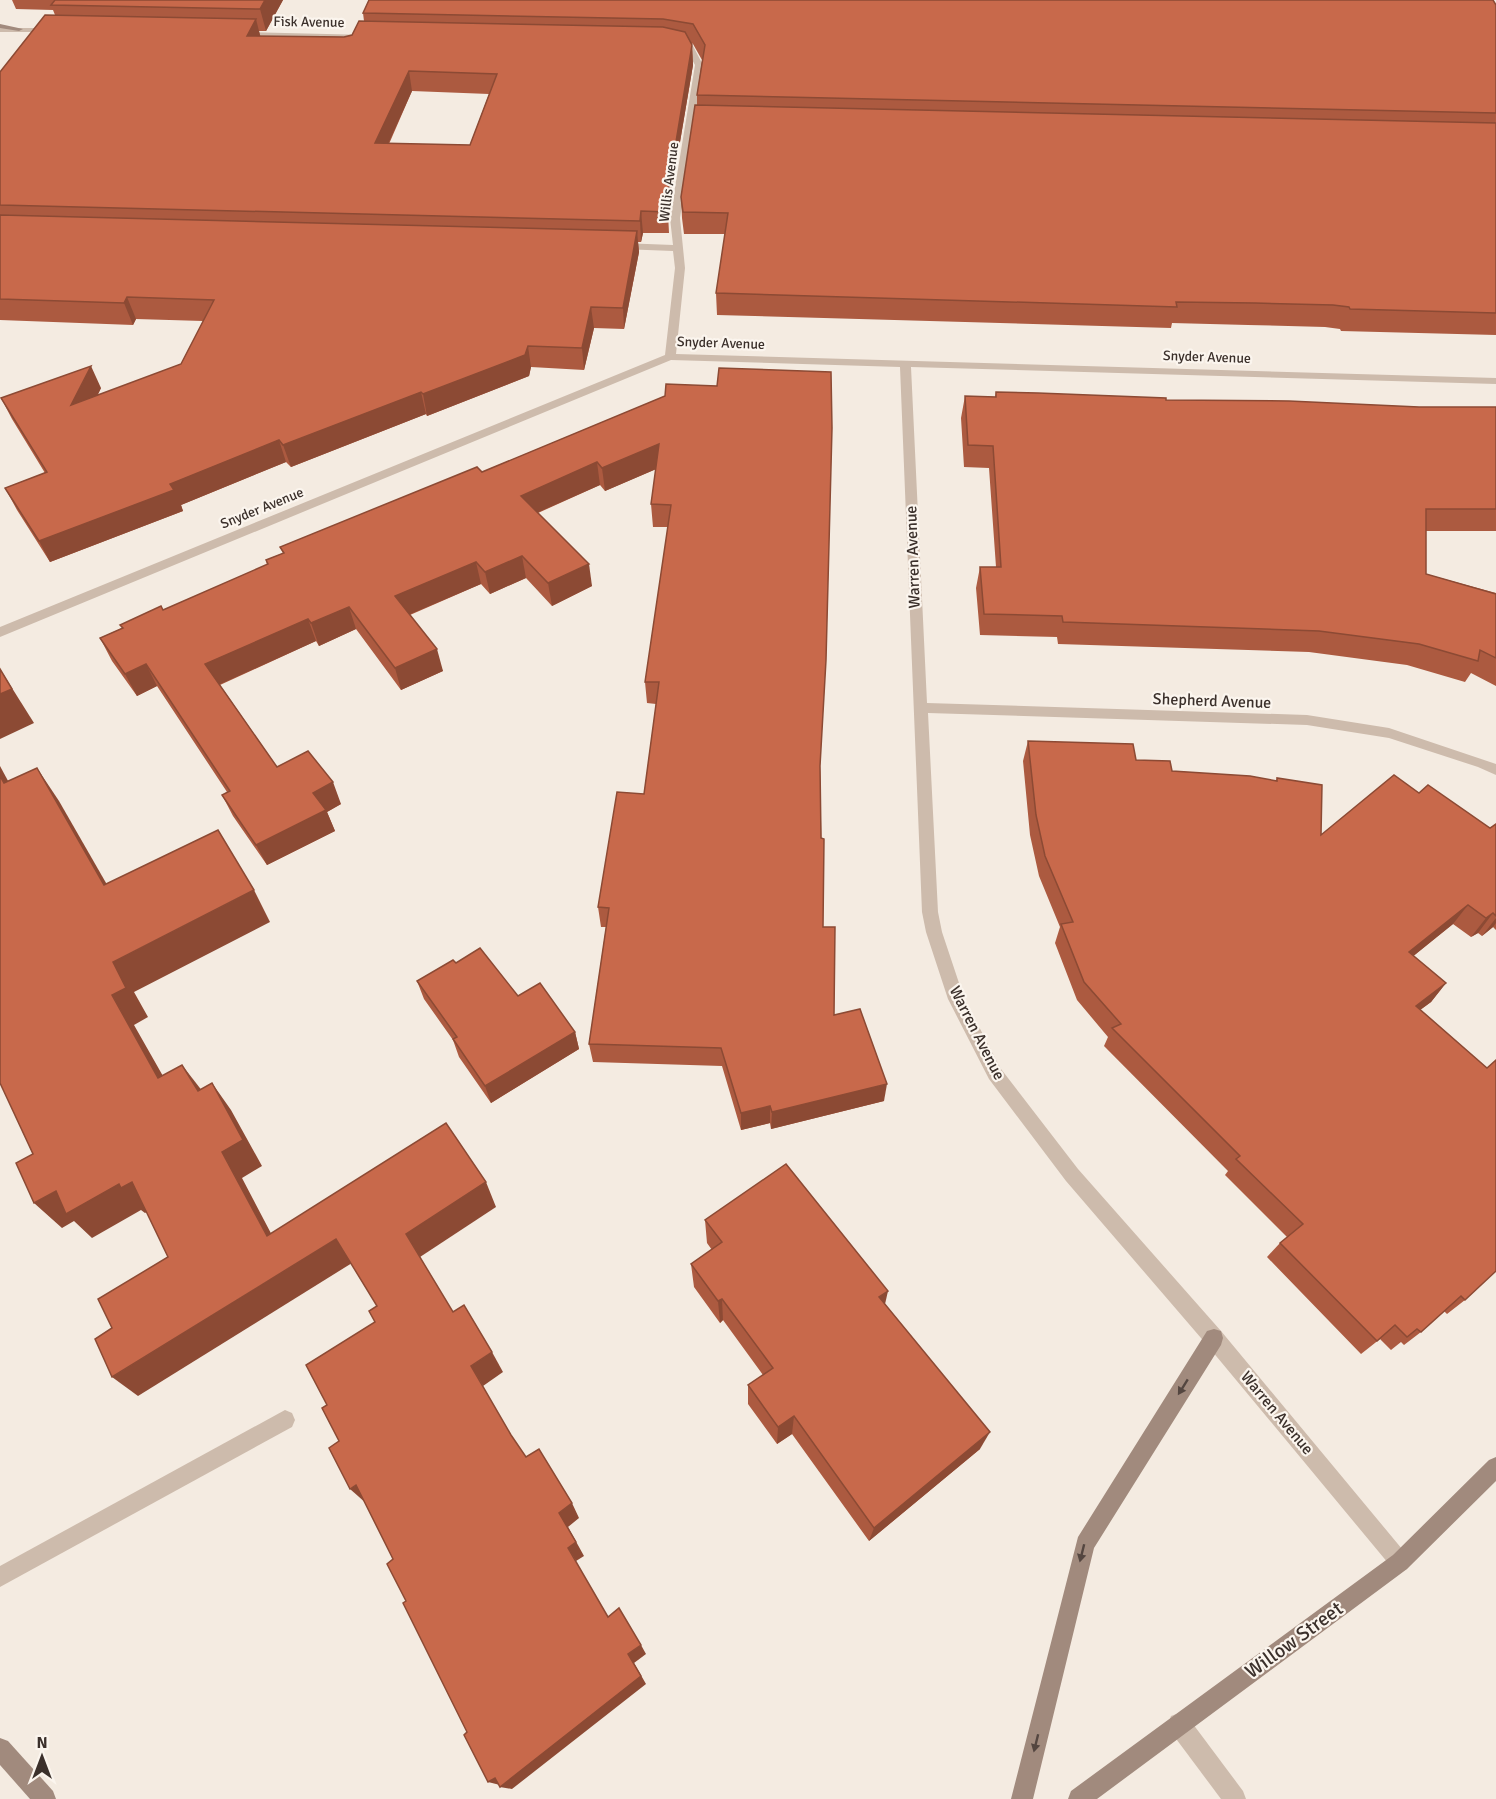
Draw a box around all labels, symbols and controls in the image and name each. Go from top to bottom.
street label: Fisk Avenue [273,13,345,31]
street label: Willis Avenue [656,141,682,223]
street label: Snyder Avenue [677,333,765,353]
street label: Snyder Avenue [1163,347,1251,367]
street label: Snyder Avenue [218,484,306,532]
street label: Warren Avenue [901,505,925,609]
street label: Shepherd Avenue [1152,689,1272,713]
street label: Warren Avenue [945,983,1009,1083]
street label: Warren Avenue [1236,1367,1318,1459]
one-way arrow [1178,1379,1189,1395]
one-way arrow [1077,1544,1087,1563]
street label: Willow Street [1240,1596,1348,1684]
north arrow [12,1727,72,1787]
text: N [36,1733,48,1753]
one-way arrow [1030,1734,1040,1752]

